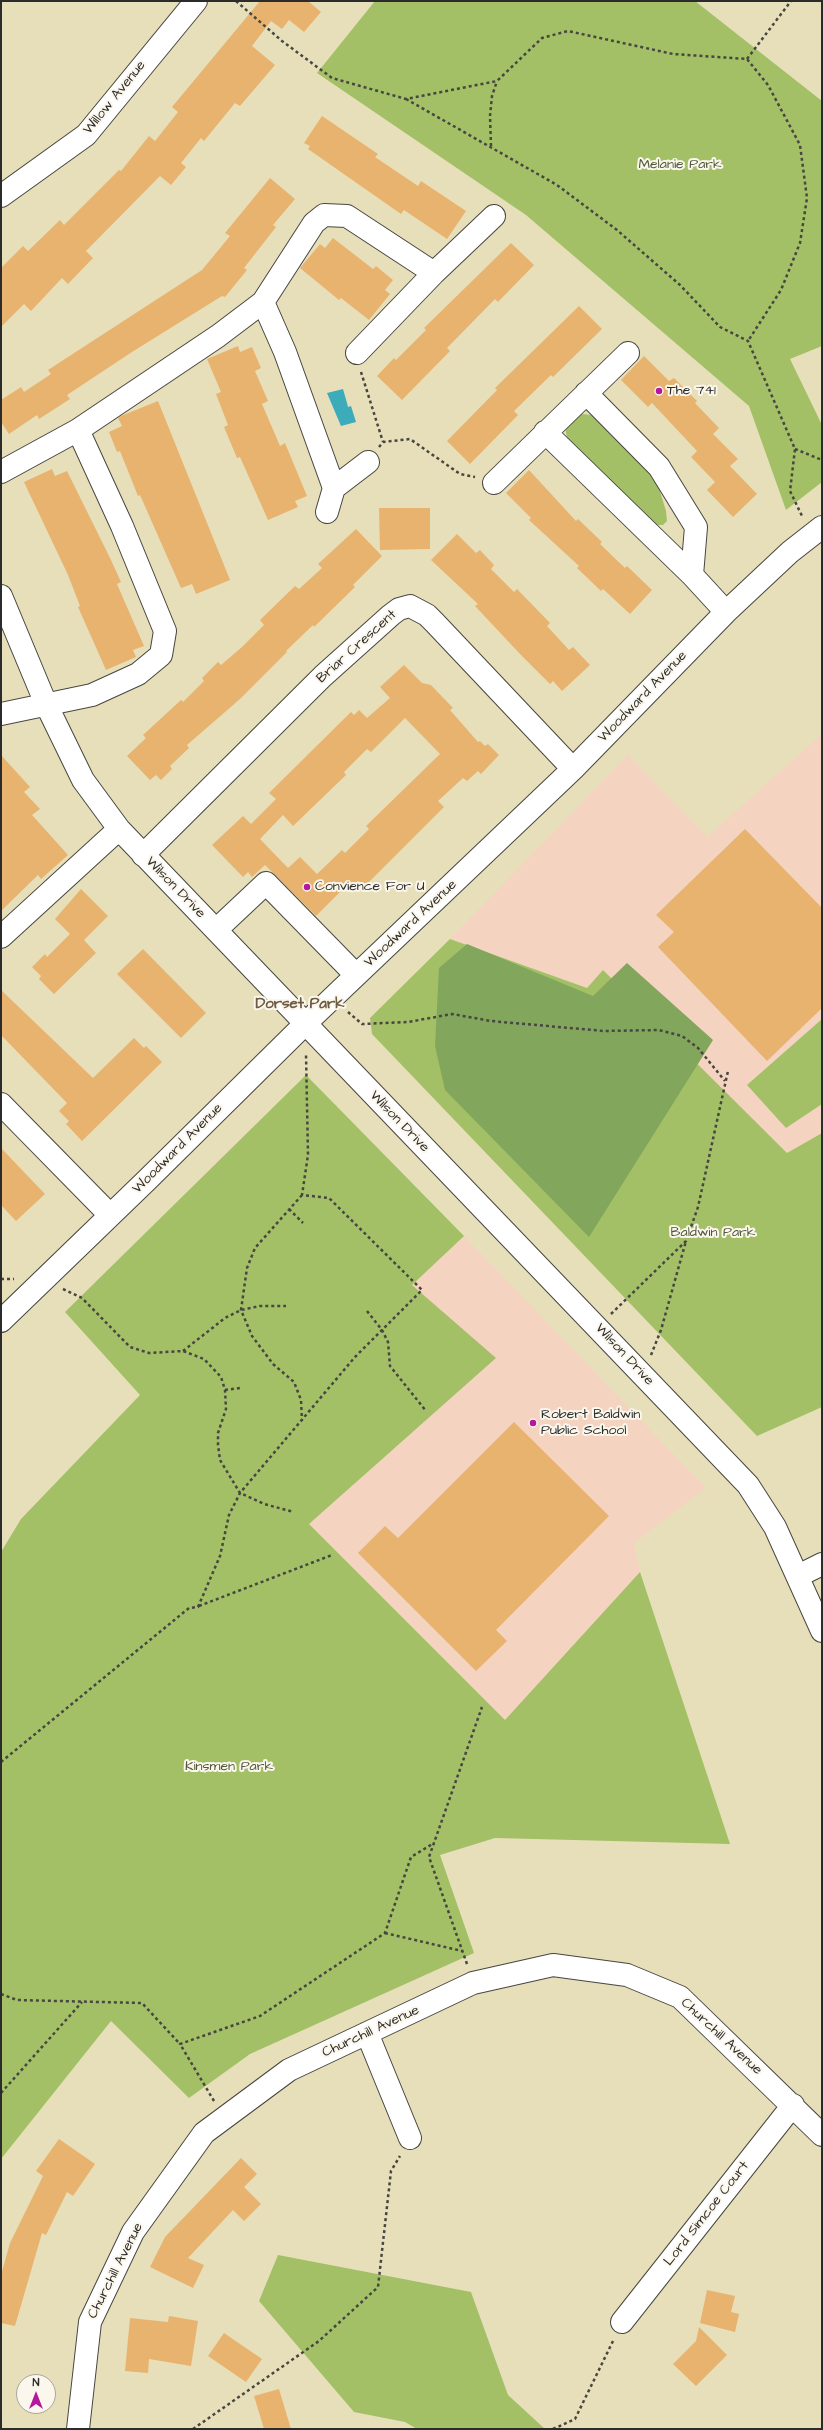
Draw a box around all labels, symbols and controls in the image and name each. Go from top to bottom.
street label: Willow Avenue [80,58,150,138]
park label: Melanie Park [638,157,722,173]
place label: The 741 [667,383,716,399]
marker: The 741 [654,386,664,396]
street label: Briar Crescent [314,607,400,687]
street label: Woodward Avenue [595,648,691,746]
street label: Wilson Drive [142,854,208,922]
street label: Woodward Avenue [361,877,461,971]
place label: Convience For U [315,879,425,895]
marker: Convience For U [302,882,312,892]
district label: Dorset Park [256,996,344,1014]
street label: Wilson Drive [366,1088,432,1156]
street label: Woodward Avenue [129,1100,227,1198]
park label: Baldwin Park [671,1225,755,1241]
street label: Wilson Drive [591,1320,657,1390]
place label: Robert Baldwin Public School [541,1407,640,1440]
marker: Robert Baldwin Public School [528,1418,538,1428]
park label: Kinsmen Park [185,1759,273,1775]
street label: Churchill Avenue [677,1995,765,2079]
street label: Churchill Avenue [320,2002,422,2062]
street label: Lord Simcoe Court [661,2158,753,2270]
street label: Churchill Avenue [85,2220,147,2322]
north arrow [16,2374,56,2414]
text: N [33,2375,39,2390]

